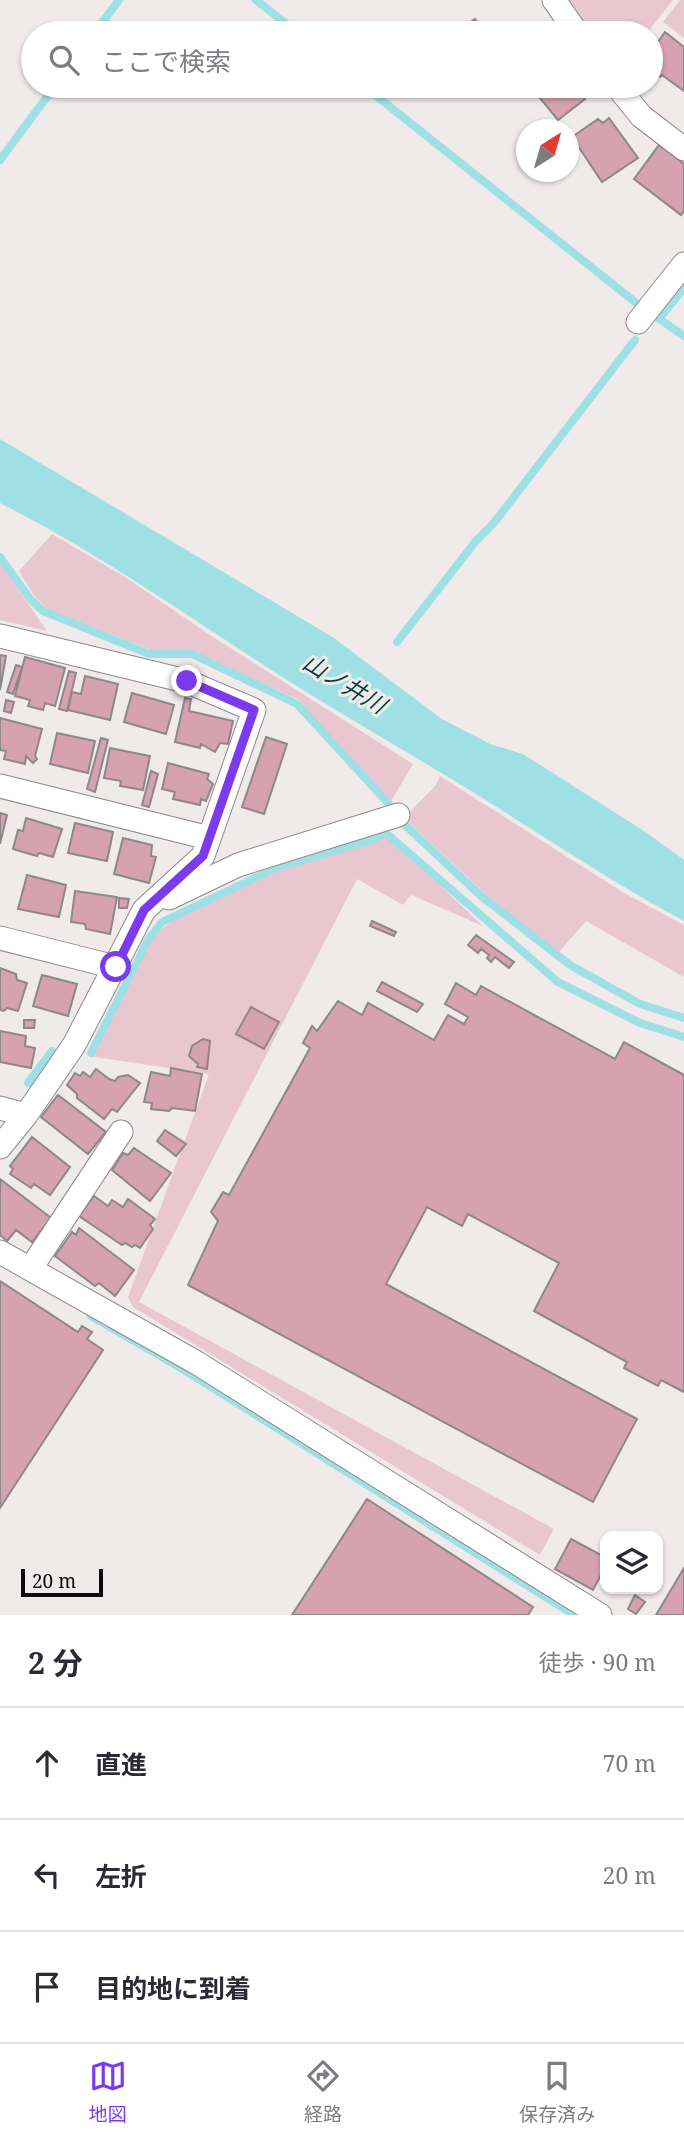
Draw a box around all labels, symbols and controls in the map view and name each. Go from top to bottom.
search box [21,21,663,98]
icon: search [45,41,83,79]
text: ここで検索 [101,43,231,79]
north arrow [516,119,579,182]
water label: 山ノ井川 [297,646,395,722]
route end [171,665,202,696]
route start [100,951,131,982]
map controls [600,1531,663,1594]
button: layers [600,1531,663,1594]
scale bar [21,1566,103,1598]
text: 20 m [32,1568,76,1594]
text: 2 分 [28,1642,83,1683]
text: 徒歩 · 90 m [539,1646,656,1678]
icon: ahead [28,1744,66,1782]
text: 直進 [95,1746,147,1782]
text: 70 m [603,1747,656,1779]
icon: left [28,1856,66,1894]
text: 左折 [95,1858,147,1894]
text: 20 m [603,1859,656,1891]
icon: arrive [28,1968,66,2006]
text: 目的地に到着 [95,1970,251,2006]
tab: 地図 [89,2057,127,2127]
tab: 経路 [304,2057,342,2127]
tab: 保存済み [519,2057,595,2127]

